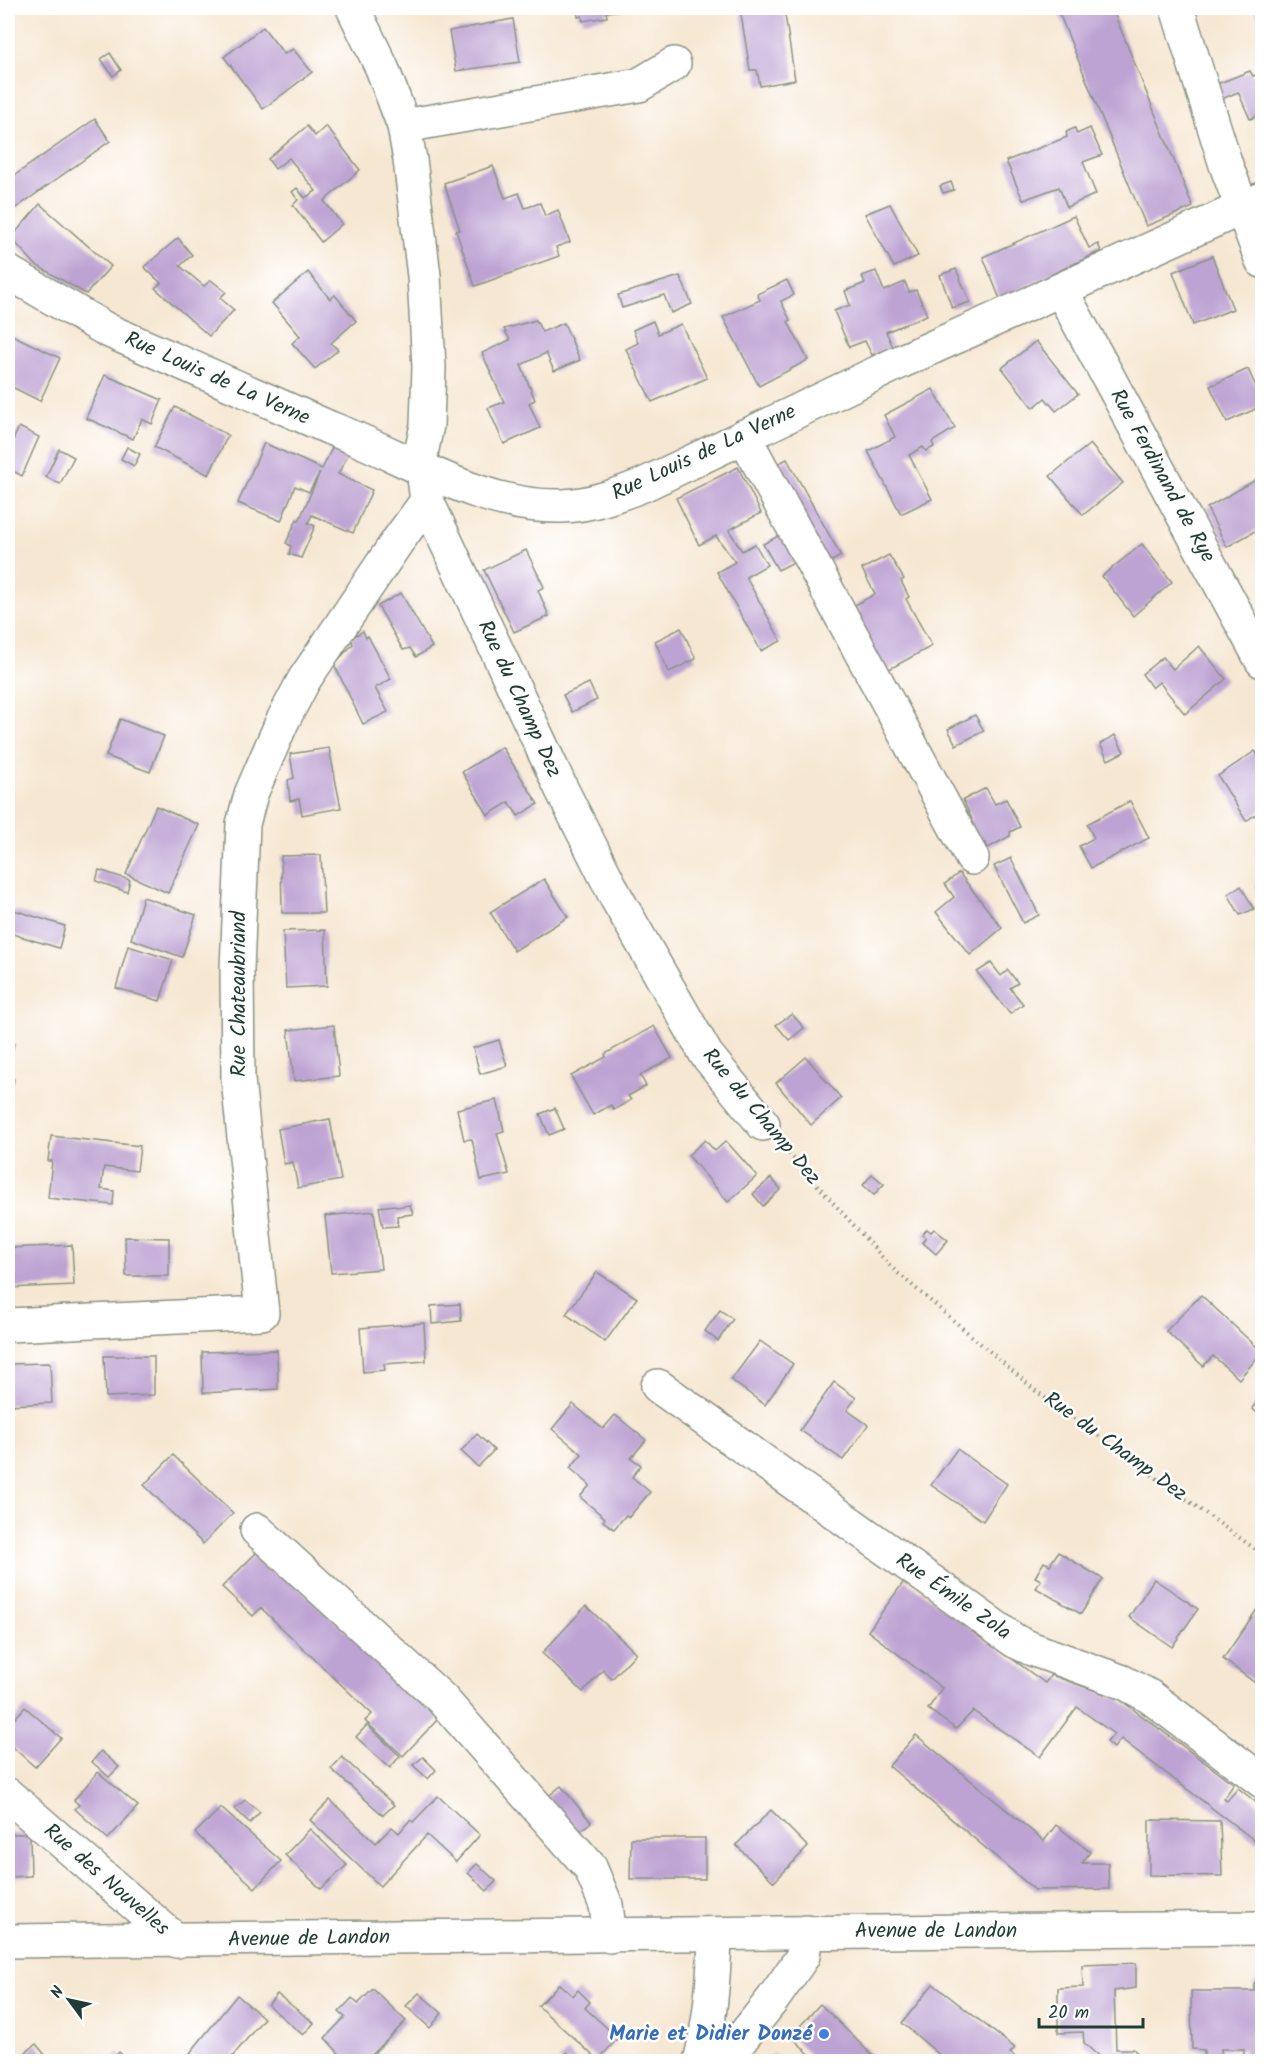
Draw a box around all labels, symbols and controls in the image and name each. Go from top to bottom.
street label: Rue Louis de La Verne [119,323,316,435]
street label: Rue Ferdinand de Rye [1101,383,1224,569]
street label: Rue Louis de La Verne [606,396,802,510]
street label: Rue du Champ Dez [468,615,570,783]
street label: Rue Chateaubriand [223,911,256,1077]
street label: Rue du Champ Dez [694,1041,828,1193]
street label: Rue du Champ Dez [1036,1384,1194,1510]
street label: Rue Émile Zola [888,1545,1018,1649]
street label: Rue des Nouvelles [35,1816,177,1944]
street label: Avenue de Landon [855,1915,1017,1948]
street label: Avenue de Landon [228,1921,390,1957]
north arrow [39,1970,99,2030]
text: N [44,1982,71,2004]
scale bar [1039,1991,1142,2029]
text: 20 m [1048,1999,1089,2028]
place label: Marie et Didier Donzé [609,2018,813,2051]
marker: Marie et Didier Donzé [817,2027,831,2041]

